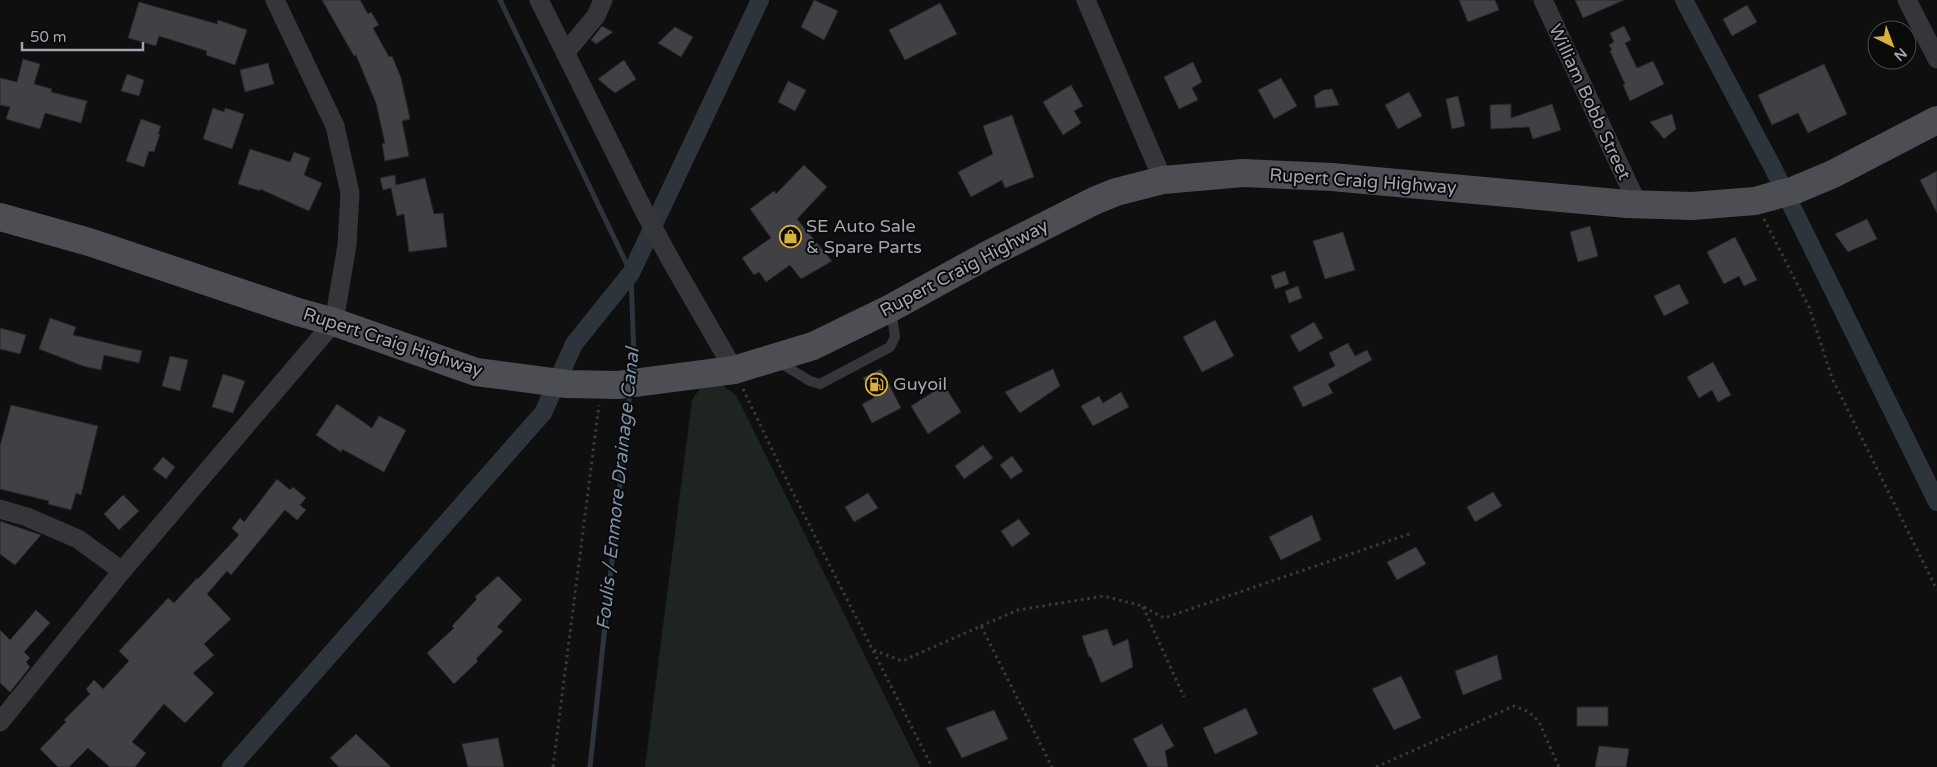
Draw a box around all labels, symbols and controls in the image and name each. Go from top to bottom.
scale bar [22,20,144,52]
north arrow [1867,20,1917,70]
street label: William Bobb Street [1544,21,1636,184]
text: 50 m [30,28,67,46]
text: N [1890,44,1910,64]
street label: Rupert Craig Highway [1269,163,1458,199]
street label: Rupert Craig Highway [876,214,1052,322]
place label: SE Auto Sale & Spare Parts [806,215,922,258]
shop icon: SE Auto Sale & Spare Parts [778,224,802,248]
street label: Rupert Craig Highway [300,303,486,382]
water label: Foulis / Enmore Drainage Canal [592,345,644,631]
fuel station icon: Guyoil [865,372,889,396]
place label: Guyoil [893,373,947,395]

